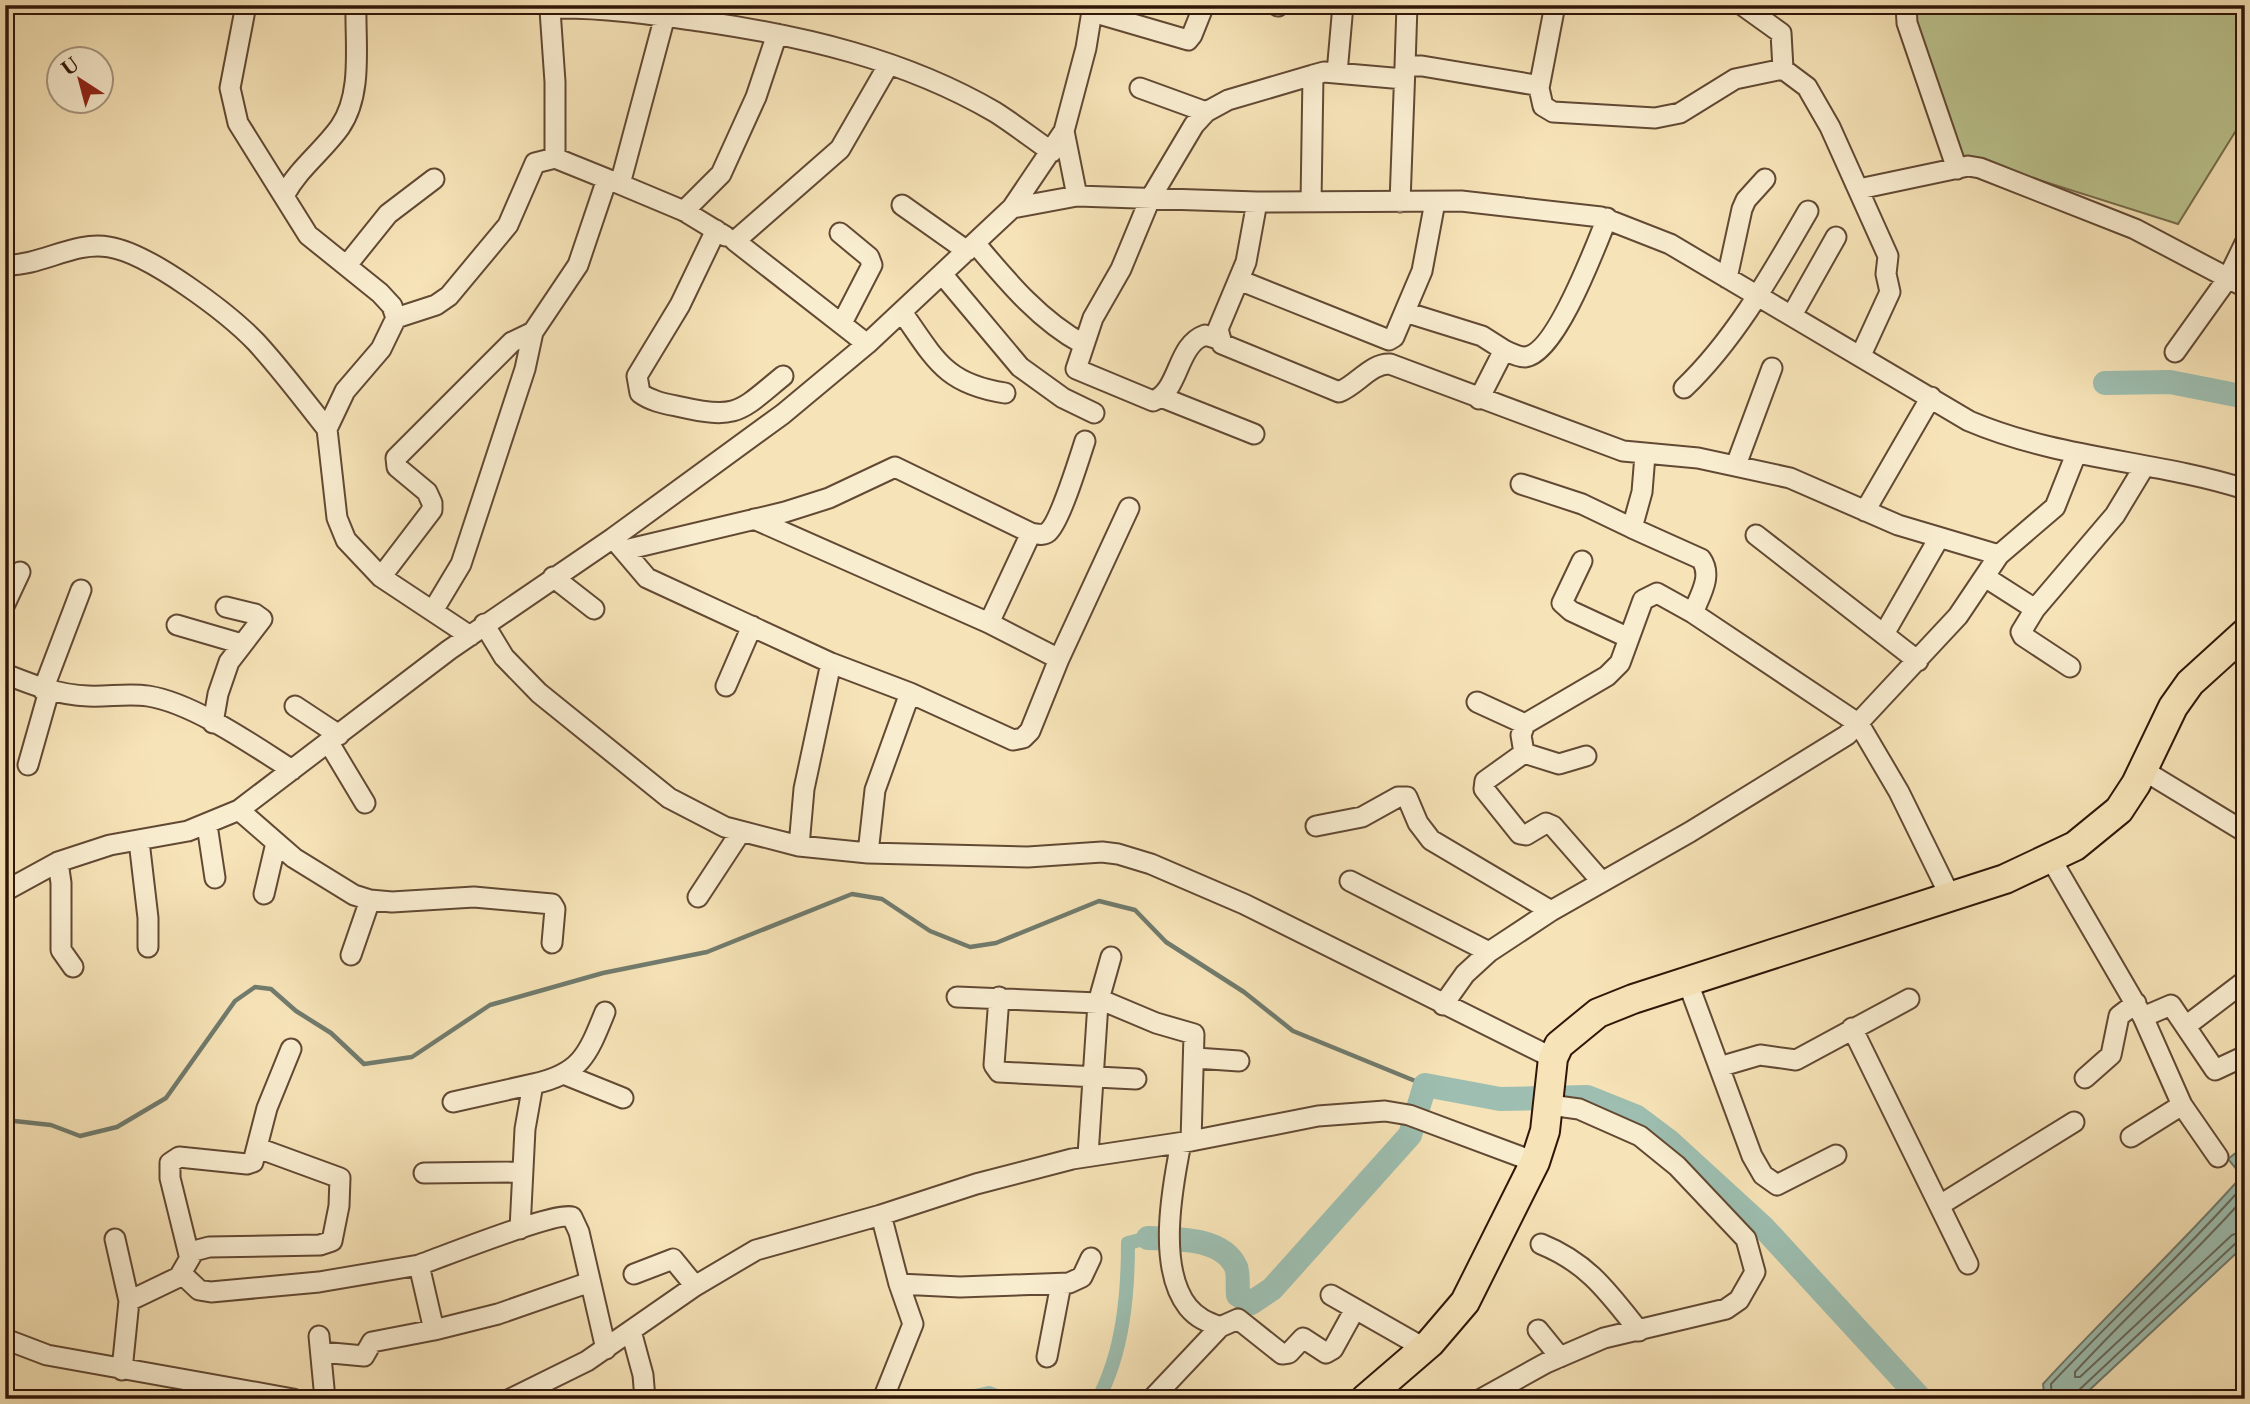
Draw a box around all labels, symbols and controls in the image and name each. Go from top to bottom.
north arrow [46,46,116,116]
text: U [57,52,84,80]

